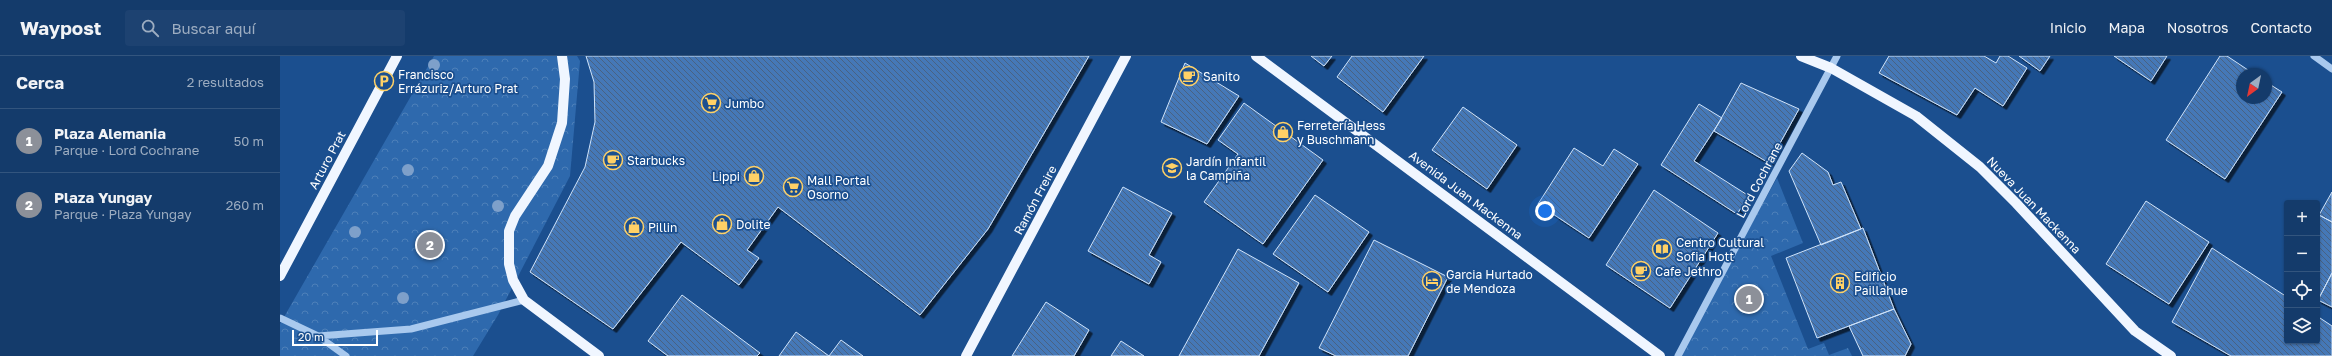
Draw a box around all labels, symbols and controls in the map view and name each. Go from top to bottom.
search box [125,10,405,46]
text: Waypost [20,16,101,39]
icon: search [139,17,161,39]
text: Buscar aquí [171,19,256,37]
text: Inicio [2050,19,2086,36]
text: Mapa [2108,19,2145,36]
text: Nosotros [2167,19,2228,36]
text: Contacto [2250,19,2312,36]
cafe icon: Sanito [1178,65,1200,87]
place label: Francisco Errázuriz/Arturo Prat [398,67,518,96]
north arrow [2236,68,2272,104]
place label: Sanito [1203,69,1240,84]
parking icon: Francisco Errázuriz/Arturo Prat [373,70,395,92]
text: Cerca [16,72,64,93]
text: 2 resultados [187,74,264,90]
supermarket icon: Jumbo [700,92,722,114]
place label: Jumbo [725,96,764,111]
place label: Ferretería Hess y Buschmann [1297,118,1385,147]
shop icon: Ferretería Hess y Buschmann [1272,121,1294,143]
text: Plaza Alemania [54,124,166,142]
street label: Arturo Prat [305,128,349,192]
text: 1 [26,133,32,149]
text: 50 m [234,133,264,149]
street label: Lord Cochrane [1733,139,1785,221]
text: Parque · Lord Cochrane [54,142,199,158]
street label: Avenida Juan Mackenna [1406,147,1526,243]
cafe icon: Starbucks [602,149,624,171]
place label: Starbucks [627,153,685,168]
street label: Nueva Juan Mackenna [1984,153,2084,257]
place label: Jardín Infantil la Campiña [1186,154,1266,183]
school or university icon: Jardín Infantil la Campiña [1161,157,1183,179]
street label: Ramón Freire [1010,163,1060,237]
shop icon: Lippi [743,165,765,187]
place label: Lippi [712,169,740,184]
place label: Mall Portal Osorno [807,173,870,202]
supermarket icon: Mall Portal Osorno [782,176,804,198]
text: Plaza Yungay [54,188,152,206]
text: 2 [25,197,33,213]
text: 260 m [226,197,264,213]
map controls [2284,200,2320,344]
button: + [2284,200,2320,236]
your location [1535,201,1555,221]
text: Parque · Plaza Yungay [54,206,191,222]
shop icon: Dolite [711,213,733,235]
shop icon: Pillin [623,216,645,238]
place label: Dolite [736,217,770,232]
place label: Pillin [648,220,677,235]
pin: 2 [417,230,443,260]
place label: Centro Cultural Sofia Hott [1676,235,1764,264]
button: − [2284,236,2320,272]
library icon: Centro Cultural Sofia Hott [1651,238,1673,260]
cafe icon: Cafe Jethro [1630,260,1652,282]
place label: Cafe Jethro [1655,264,1722,279]
place label: Garcia Hurtado de Mendoza [1446,267,1533,296]
place label: Edificio Paillahue [1854,269,1908,298]
hotel icon: Garcia Hurtado de Mendoza [1421,270,1443,292]
building icon: Edificio Paillahue [1829,272,1851,294]
button: locate [2284,272,2320,308]
pin: 1 [1736,284,1762,314]
button: layers [2284,308,2320,344]
scale bar [292,328,378,347]
text: 20 m [298,330,324,343]

